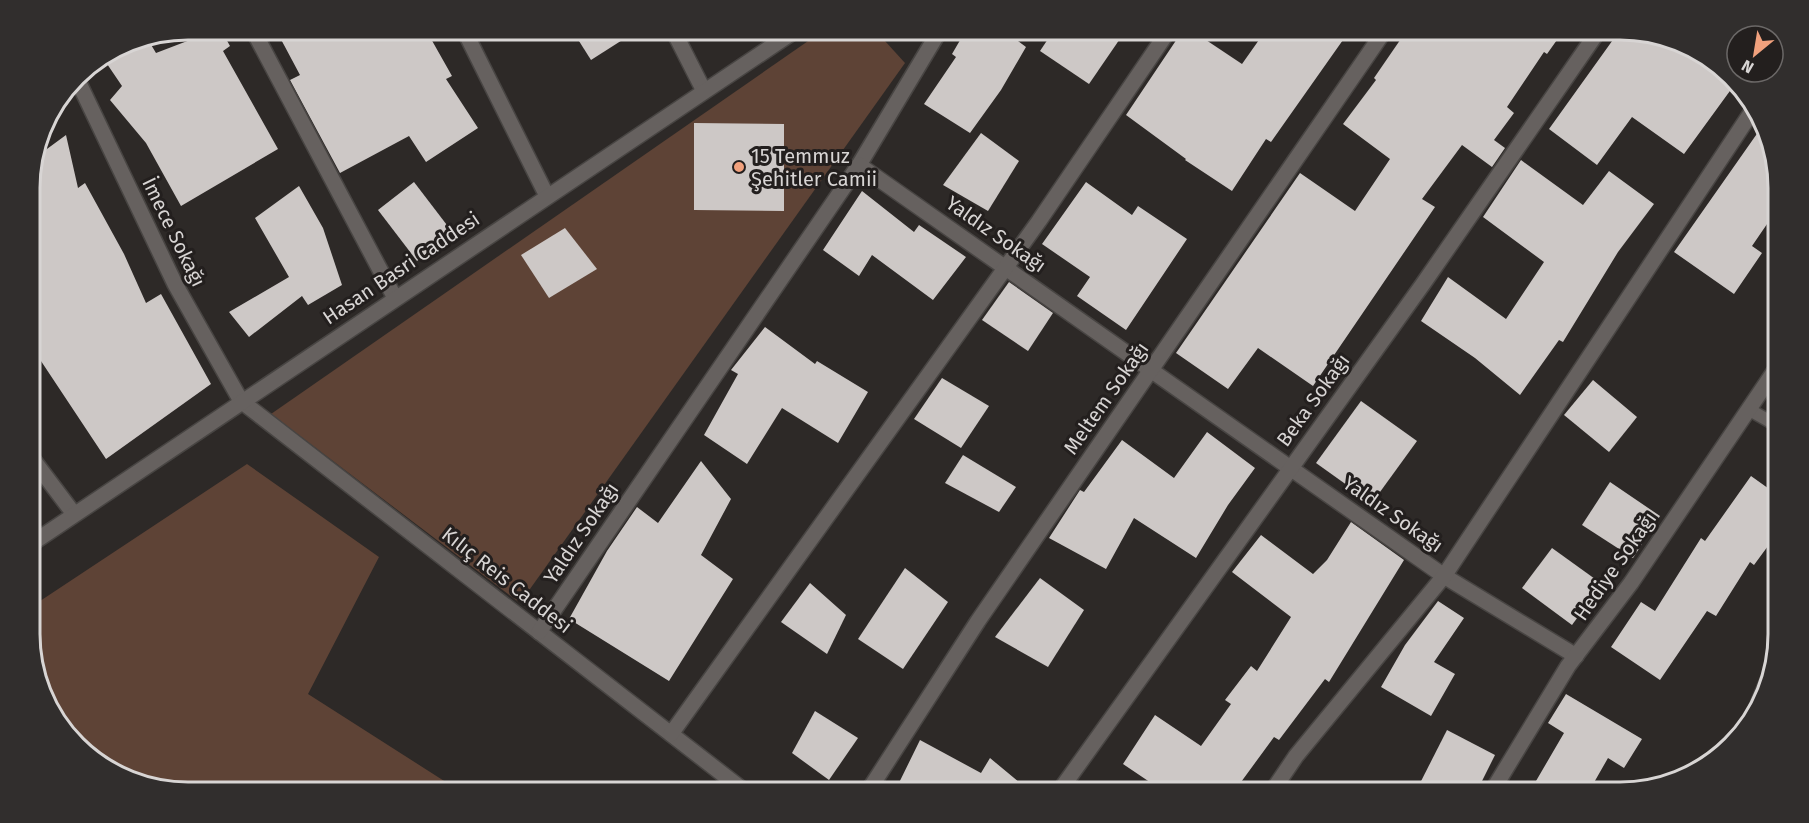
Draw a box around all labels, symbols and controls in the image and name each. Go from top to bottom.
north arrow [1725,24,1785,84]
text: N [1738,56,1757,77]
place label: 15 Temmuz Şehitler Camii [751,144,877,192]
marker: 15 Temmuz Şehitler Camii [732,160,746,174]
street label: İmece Sokağı [137,173,211,291]
street label: Yaldız Sokağı [941,191,1051,277]
street label: Hasan Basri Caddesi [318,207,484,329]
street label: Meltem Sokağı [1058,337,1154,459]
street label: Beka Sokağı [1271,349,1355,451]
street label: Yaldız Sokağı [1338,471,1448,557]
street label: Yaldız Sokağı [538,478,624,588]
street label: Hediye Sokağı [1569,507,1661,625]
street label: Kılıç Reis Caddesi [437,522,577,639]

